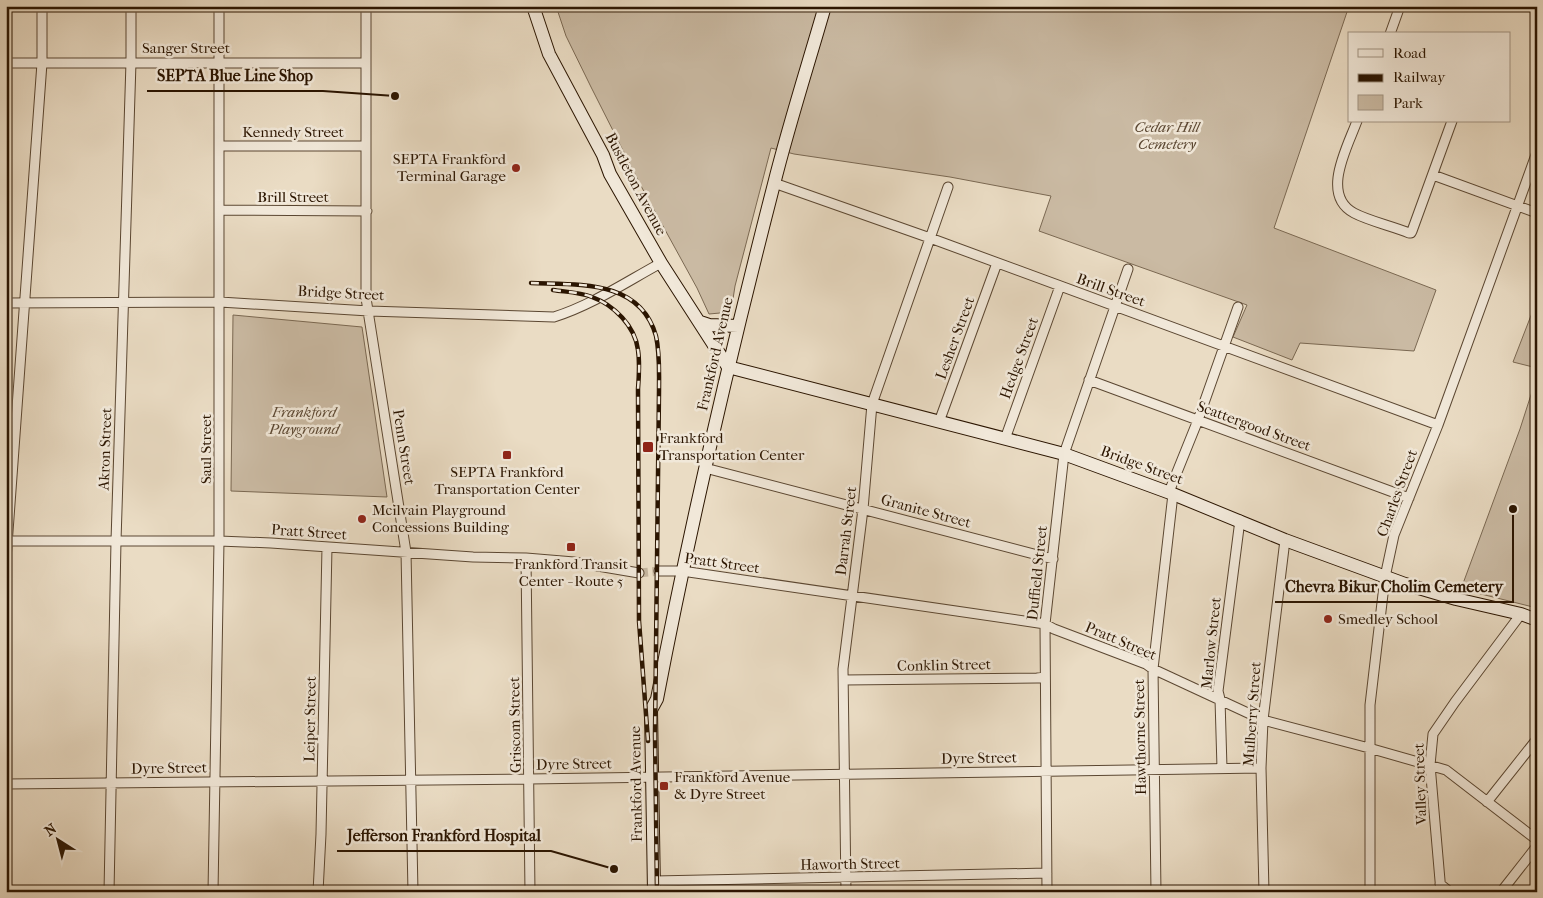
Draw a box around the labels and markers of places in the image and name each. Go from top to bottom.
callout: SEPTA Blue Line Shop [147,60,323,91]
place label: SEPTA Frankford Terminal Garage [393,150,507,185]
marker: SEPTA Frankford Terminal Garage [510,162,522,174]
place label: Frankford Transportation Center [659,429,805,464]
marker: Frankford Transportation Center [641,440,655,454]
marker: SEPTA Frankford Transportation Center [501,449,513,461]
place label: SEPTA Frankford Transportation Center [434,463,580,498]
place label: Mcilvain Playground Concessions Building [372,501,510,536]
marker: Mcilvain Playground Concessions Building [356,513,368,525]
marker: Frankford Transit Center - Route 5 [565,541,577,553]
place label: Frankford Transit Center - Route 5 [514,555,629,590]
callout: Chevra Bikur Cholim Cemetery [1275,571,1513,602]
place label: Smedley School [1338,610,1438,628]
marker: Smedley School [1322,613,1334,625]
place label: Frankford Avenue & Dyre Street [674,768,791,803]
marker: Frankford Avenue & Dyre Street [658,780,670,792]
callout: Jefferson Frankford Hospital [337,820,551,851]

